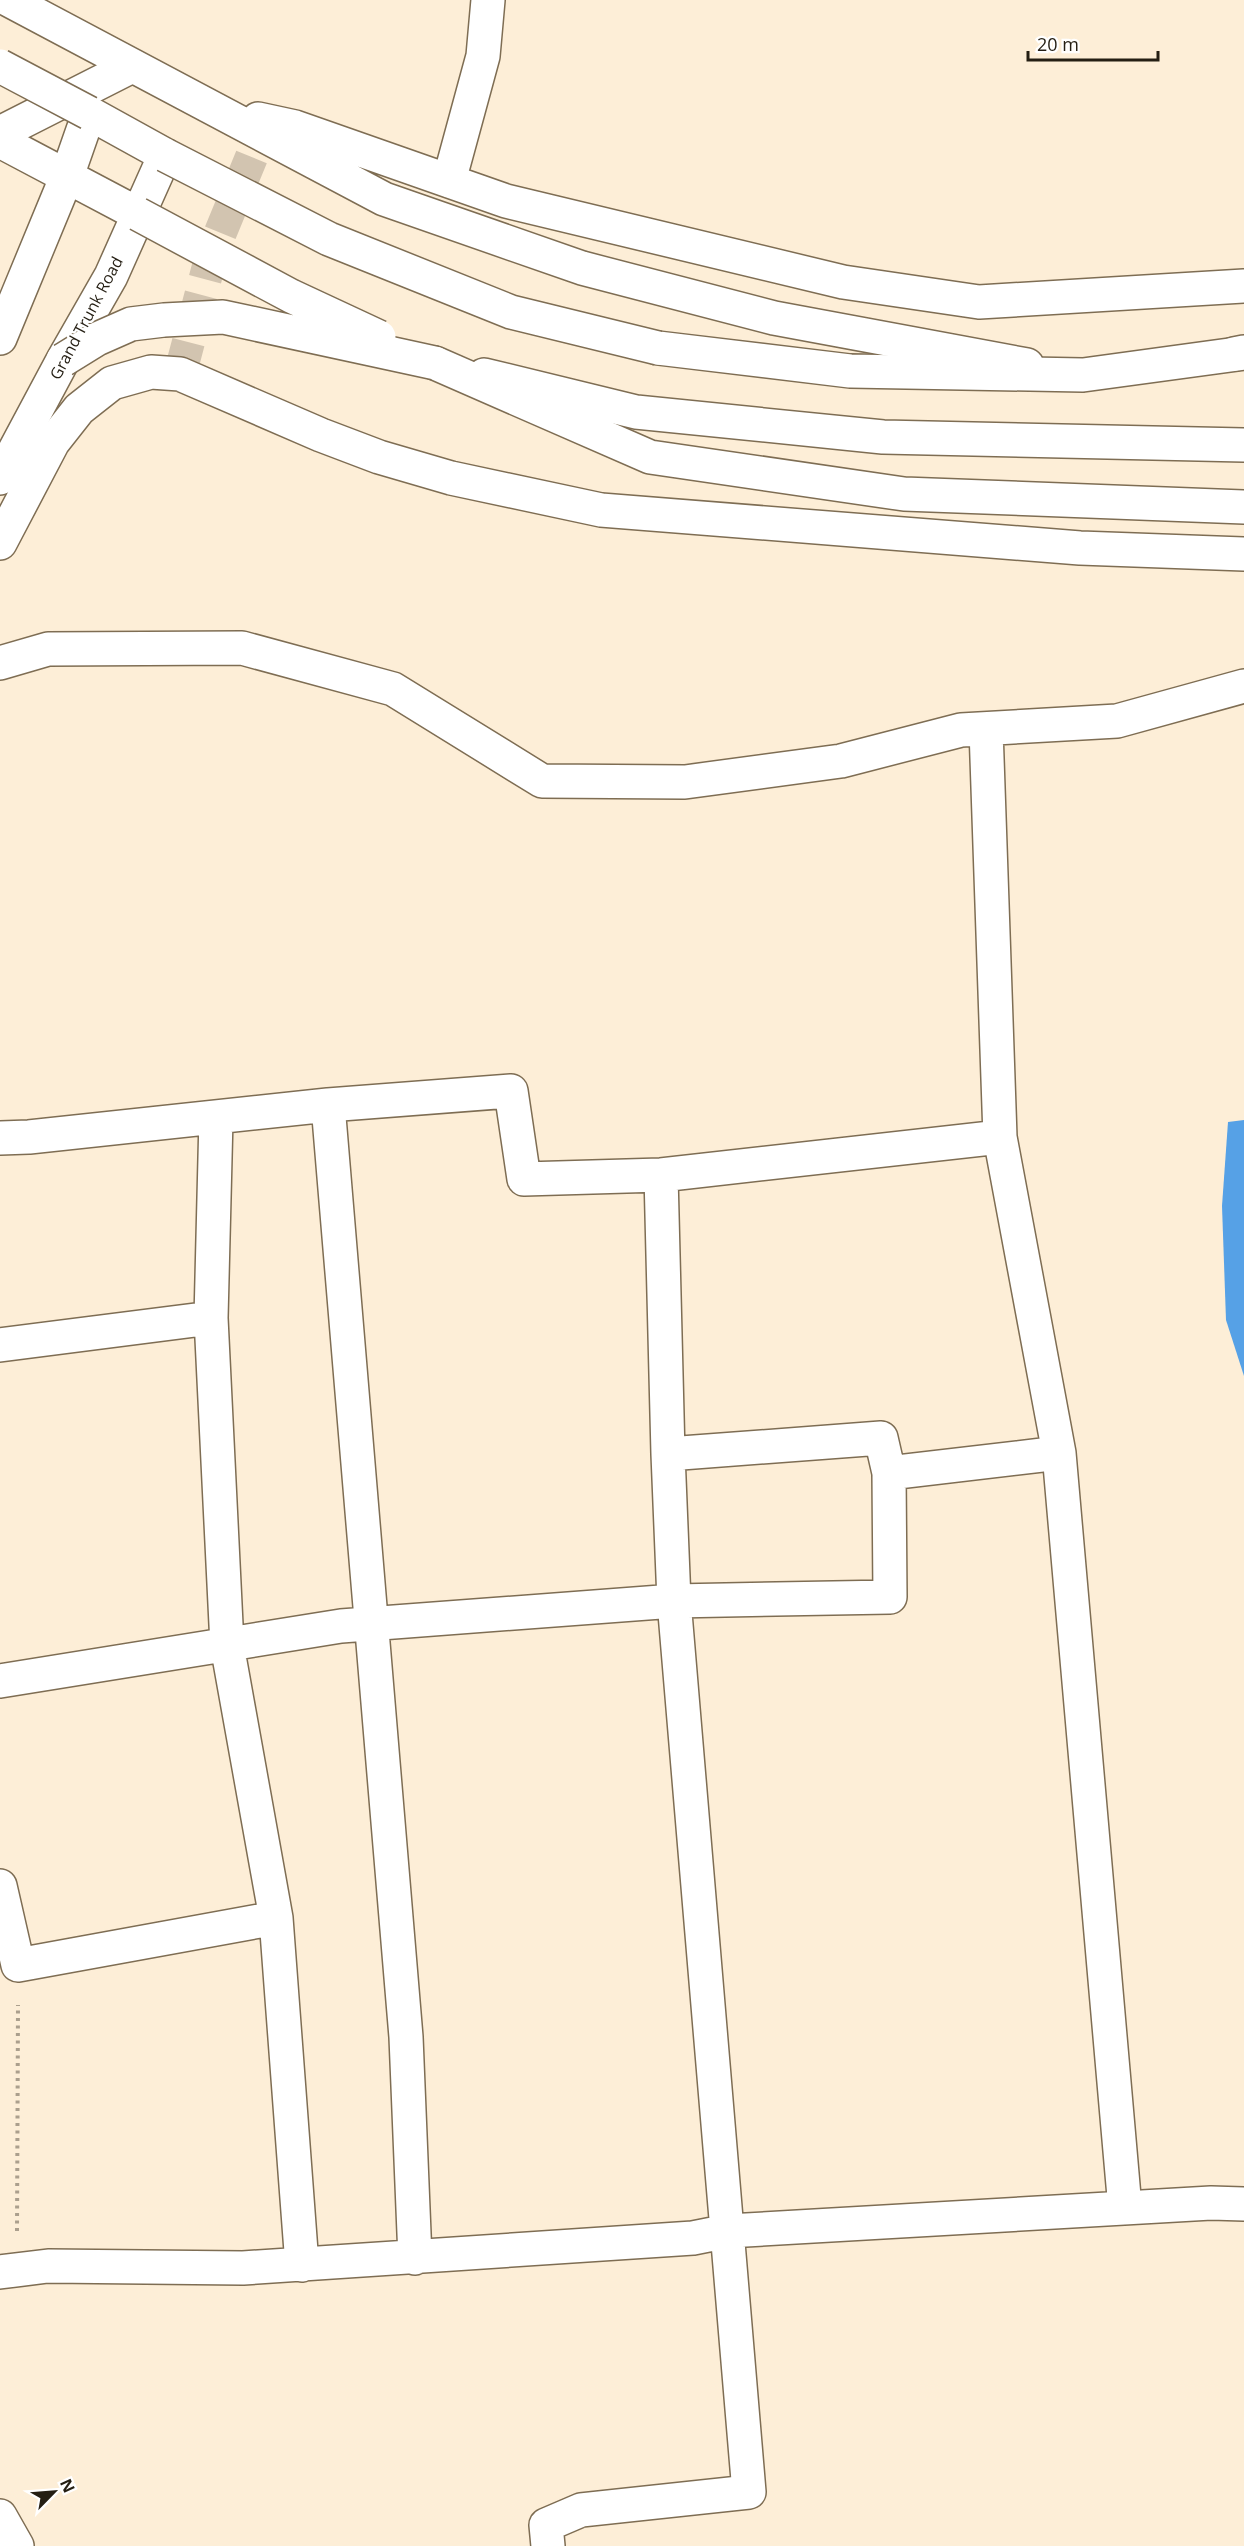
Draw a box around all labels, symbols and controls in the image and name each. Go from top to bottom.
scale bar [1028,24,1158,62]
text: 20 m [1037,32,1079,56]
street label: Grand Trunk Road [44,253,128,383]
north arrow [24,2462,84,2522]
text: N [55,2475,80,2496]

